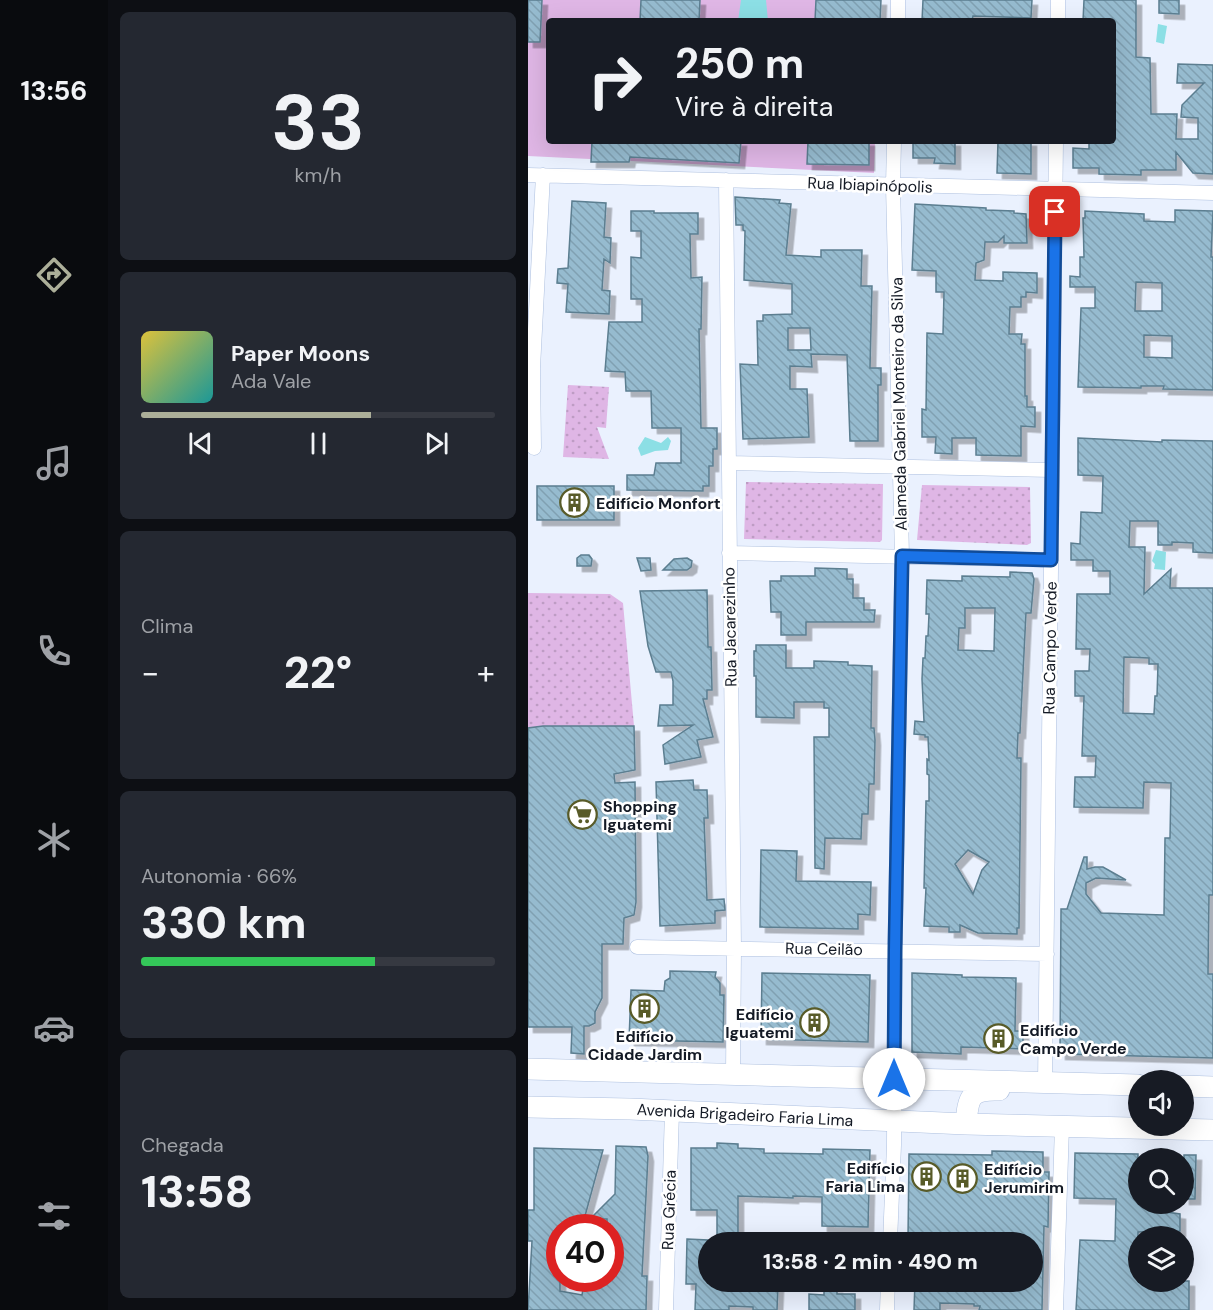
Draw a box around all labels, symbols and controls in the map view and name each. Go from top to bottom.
text: 250 m [675,36,804,91]
icon: right [576,42,654,120]
text: 33 [271,72,365,173]
text: 13:56 [21,73,87,108]
text: Vire à direita [675,89,833,124]
text: km/h [294,162,342,188]
street label: Rua Ibiapinópolis [807,172,933,198]
pin [1029,186,1080,237]
icon: arrive [1038,195,1071,228]
icon: directions [33,254,75,296]
street label: Alameda Gabriel Monteiro da Silva [886,277,912,531]
text: Paper Moons [231,339,370,368]
text: Ada Vale [231,368,311,394]
icon: previous [184,427,217,460]
icon: pause [302,427,335,460]
icon: next [420,427,453,460]
icon: music [33,442,75,484]
building icon: Edifício Monfort [559,487,591,519]
place label: Edifício Monfort [596,493,721,514]
street label: Rua Jacarezinho [718,567,742,687]
street label: Rua Campo Verde [1038,581,1062,715]
text: Clima [141,613,193,639]
icon: phone [33,630,75,672]
text: 22° [284,643,352,702]
text: − [141,651,159,694]
text: + [477,651,495,694]
place label: Shopping Iguatemi [603,796,677,835]
supermarket icon: Shopping Iguatemi [566,799,598,831]
icon: climate [33,819,75,861]
text: Autonomia · 66% [141,863,297,889]
text: 330 km [141,893,307,952]
street label: Rua Ceilão [785,938,863,960]
building icon: Edifício Cidade Jardim [629,992,661,1024]
place label: Edifício Iguatemi [725,1004,794,1043]
icon: car [33,1007,75,1049]
building icon: Edifício Iguatemi [799,1007,831,1039]
place label: Edifício Campo Verde [1020,1020,1127,1059]
building icon: Edifício Campo Verde [983,1023,1015,1055]
place label: Edifício Cidade Jardim [588,1026,702,1065]
position arrow [862,1047,926,1111]
map controls [1128,1070,1194,1292]
button: sound [1128,1070,1194,1136]
street label: Avenida Brigadeiro Faria Lima [636,1099,854,1131]
text: Chegada [141,1132,224,1158]
button: search [1128,1148,1194,1214]
place label: Edifício Faria Lima [826,1158,905,1197]
place label: Edifício Jerumirim [984,1159,1064,1198]
building icon: Edifício Faria Lima [910,1161,942,1193]
text: 13:58 [141,1162,253,1221]
building icon: Edifício Jerumirim [947,1162,979,1194]
street label: Rua Grécia [657,1170,681,1250]
icon: filters [33,1195,75,1237]
speed limit sign: 40 [546,1214,624,1292]
button: layers [1128,1226,1194,1292]
text: 13:58 · 2 min · 490 m [763,1247,978,1276]

